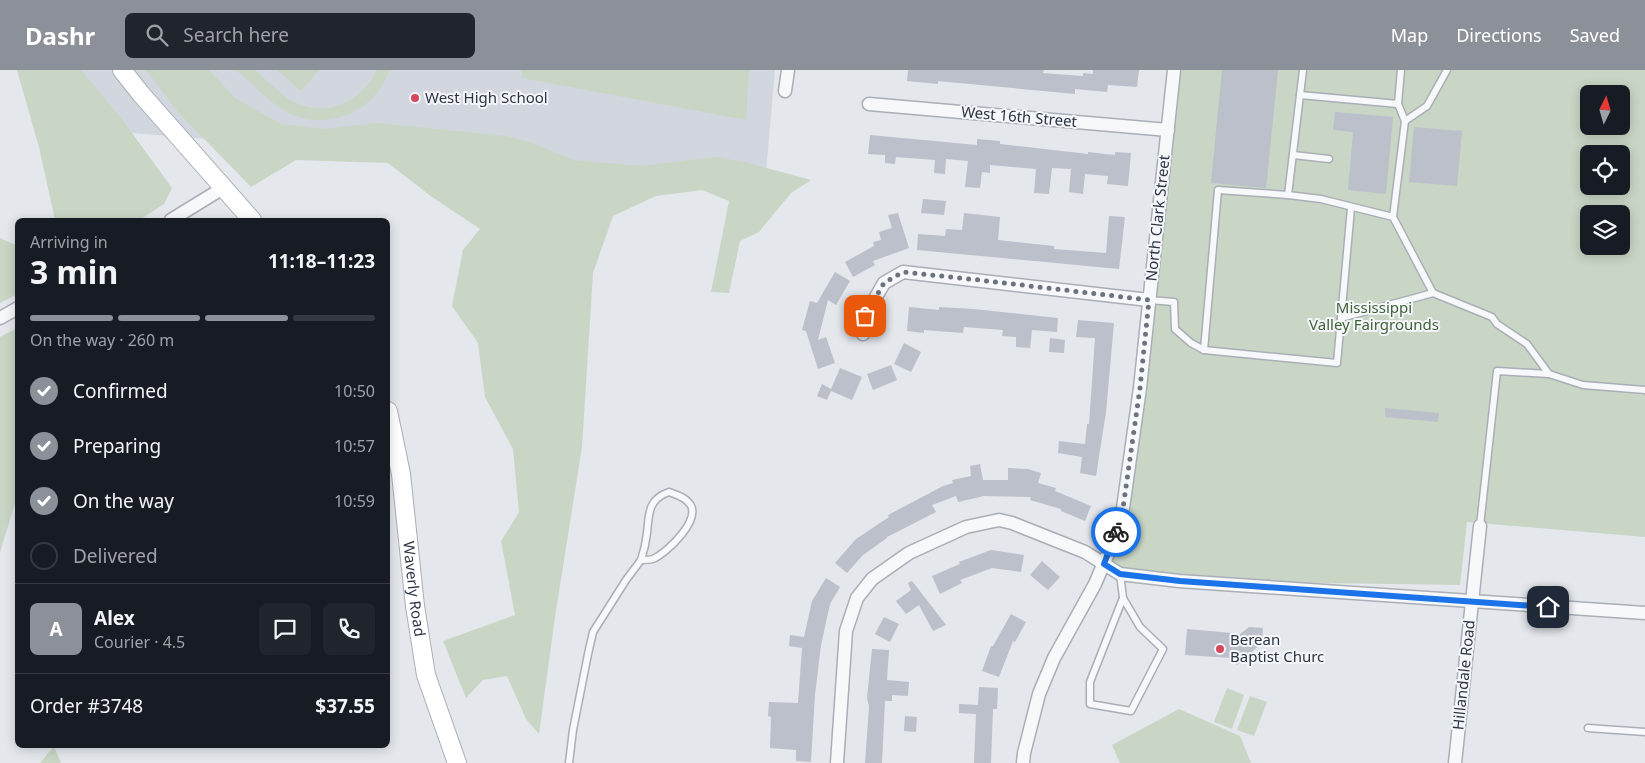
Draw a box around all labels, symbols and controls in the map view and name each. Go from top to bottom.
search box [125,13,475,58]
text: Dashr [25,19,95,52]
icon: search [143,21,171,49]
text: Search here [183,22,289,48]
text: Map [1391,23,1428,47]
text: Directions [1456,23,1542,47]
text: Saved [1570,23,1620,47]
north arrow [1580,85,1630,135]
map controls [1580,85,1630,255]
place label: West High School [425,87,548,107]
marker: West High School [409,92,421,104]
street label: West 16th Street [960,101,1078,131]
button: locate [1580,145,1630,195]
street label: North Clark Street [1140,153,1174,282]
button: layers [1580,205,1630,255]
text: Arriving in [30,231,108,253]
text: 11:18–11:23 [268,248,375,274]
text: 3 min [30,250,118,293]
pin [844,295,886,337]
park label: Mississippi Valley Fairgrounds [1309,297,1439,334]
icon: bag [851,302,879,330]
text: On the way · 260 m [30,329,174,351]
icon: check [30,377,58,405]
text: Confirmed [73,378,168,404]
text: 10:50 [334,380,375,402]
icon: check [30,432,58,460]
text: Preparing [73,433,161,459]
text: 10:57 [334,435,375,457]
icon: check [30,487,58,515]
text: On the way [73,488,174,514]
text: 10:59 [334,490,375,512]
courier [1091,507,1141,557]
icon: bike [1102,518,1130,546]
street label: Waverly Road [399,540,431,638]
text: Delivered [73,543,158,569]
pin [1527,586,1569,628]
icon: home [1534,593,1562,621]
button: chat [259,603,311,655]
button: phone [323,603,375,655]
text: Alex [94,605,135,631]
text: A [49,616,63,642]
street label: Hillandale Road [1447,619,1479,731]
place label: Berean Baptist Churc [1230,629,1324,666]
text: Courier · 4.5 [94,631,185,653]
marker: Berean Baptist Churc [1214,643,1226,655]
text: Order #3748 [30,693,143,719]
text: $37.55 [315,693,375,719]

